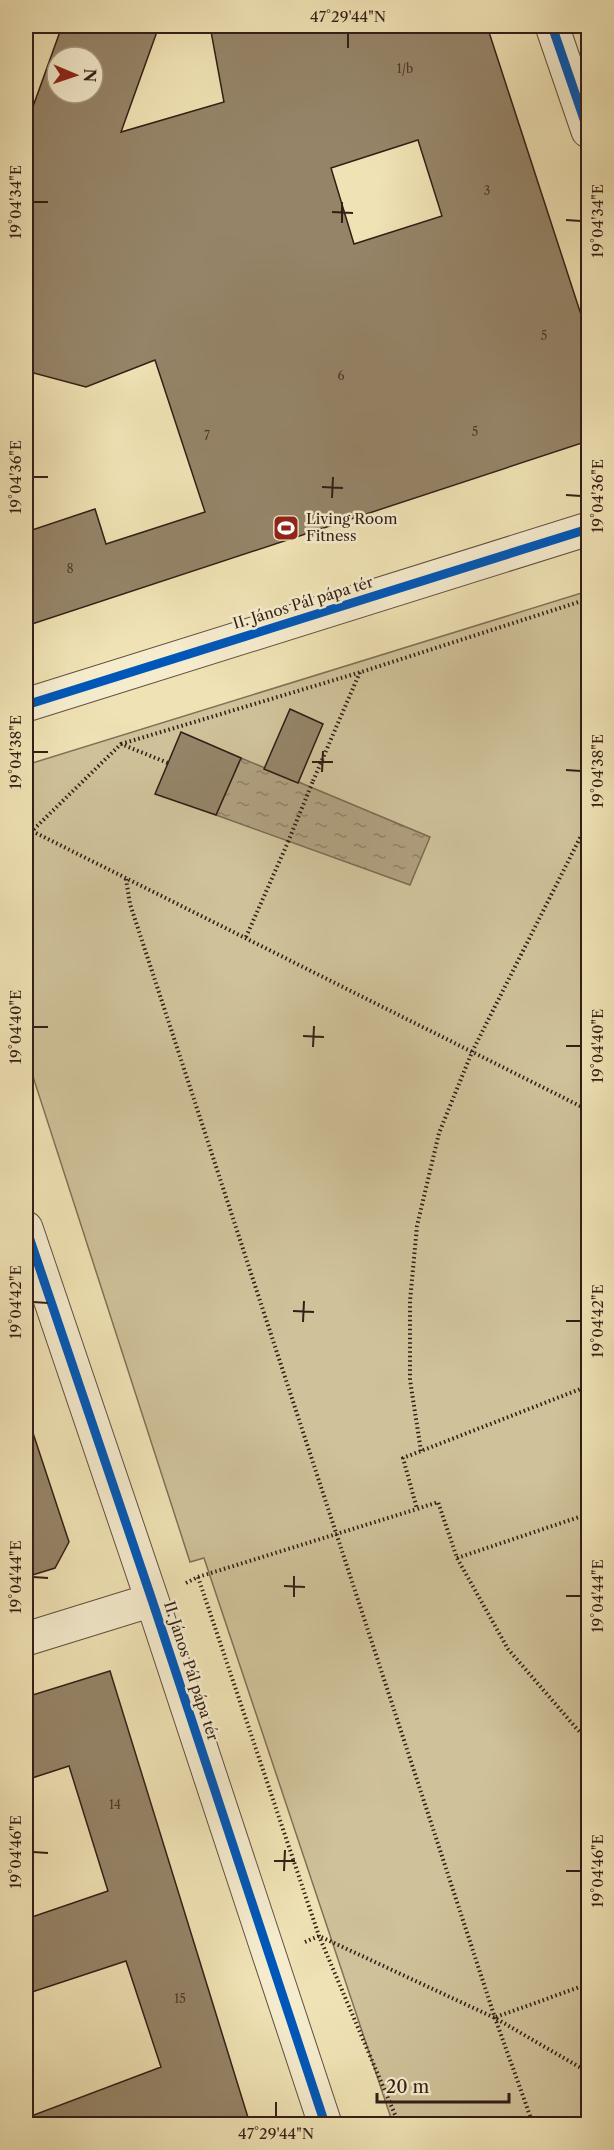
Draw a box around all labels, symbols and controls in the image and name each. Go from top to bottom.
text: 47°29'44"N [310,7,386,26]
north arrow [45,45,105,105]
house number: 1/b [397,61,413,76]
text: N [80,68,100,83]
text: 19°04'34"E [6,165,25,239]
house number: 3 [484,183,490,198]
text: 19°04'34"E [588,184,607,258]
house number: 5 [541,328,547,343]
house number: 6 [337,368,345,383]
house number: 5 [472,424,478,439]
house number: 7 [204,428,210,443]
text: 19°04'36"E [6,440,25,514]
text: 19°04'36"E [588,459,607,533]
place label: Living Room Fitness [306,509,397,545]
sports icon: Living Room Fitness [271,513,301,543]
house number: 8 [66,561,74,576]
street label: II. János Pál pápa tér [230,572,376,633]
text: 19°04'38"E [6,715,25,789]
text: 19°04'38"E [588,734,607,808]
text: 19°04'40"E [6,990,25,1064]
text: 19°04'40"E [588,1009,607,1083]
text: 19°04'42"E [6,1265,25,1339]
text: 19°04'42"E [588,1284,607,1358]
text: 19°04'44"E [6,1540,25,1614]
text: 19°04'44"E [588,1559,607,1633]
street label: II. János Pál pápa tér [160,1599,223,1744]
house number: 14 [109,1797,121,1812]
text: 19°04'46"E [6,1815,25,1889]
text: 19°04'46"E [588,1834,607,1908]
house number: 15 [174,1991,186,2006]
scale bar [377,2066,509,2104]
text: 20 m [386,2076,430,2098]
text: 47°29'44"N [238,2124,314,2143]

